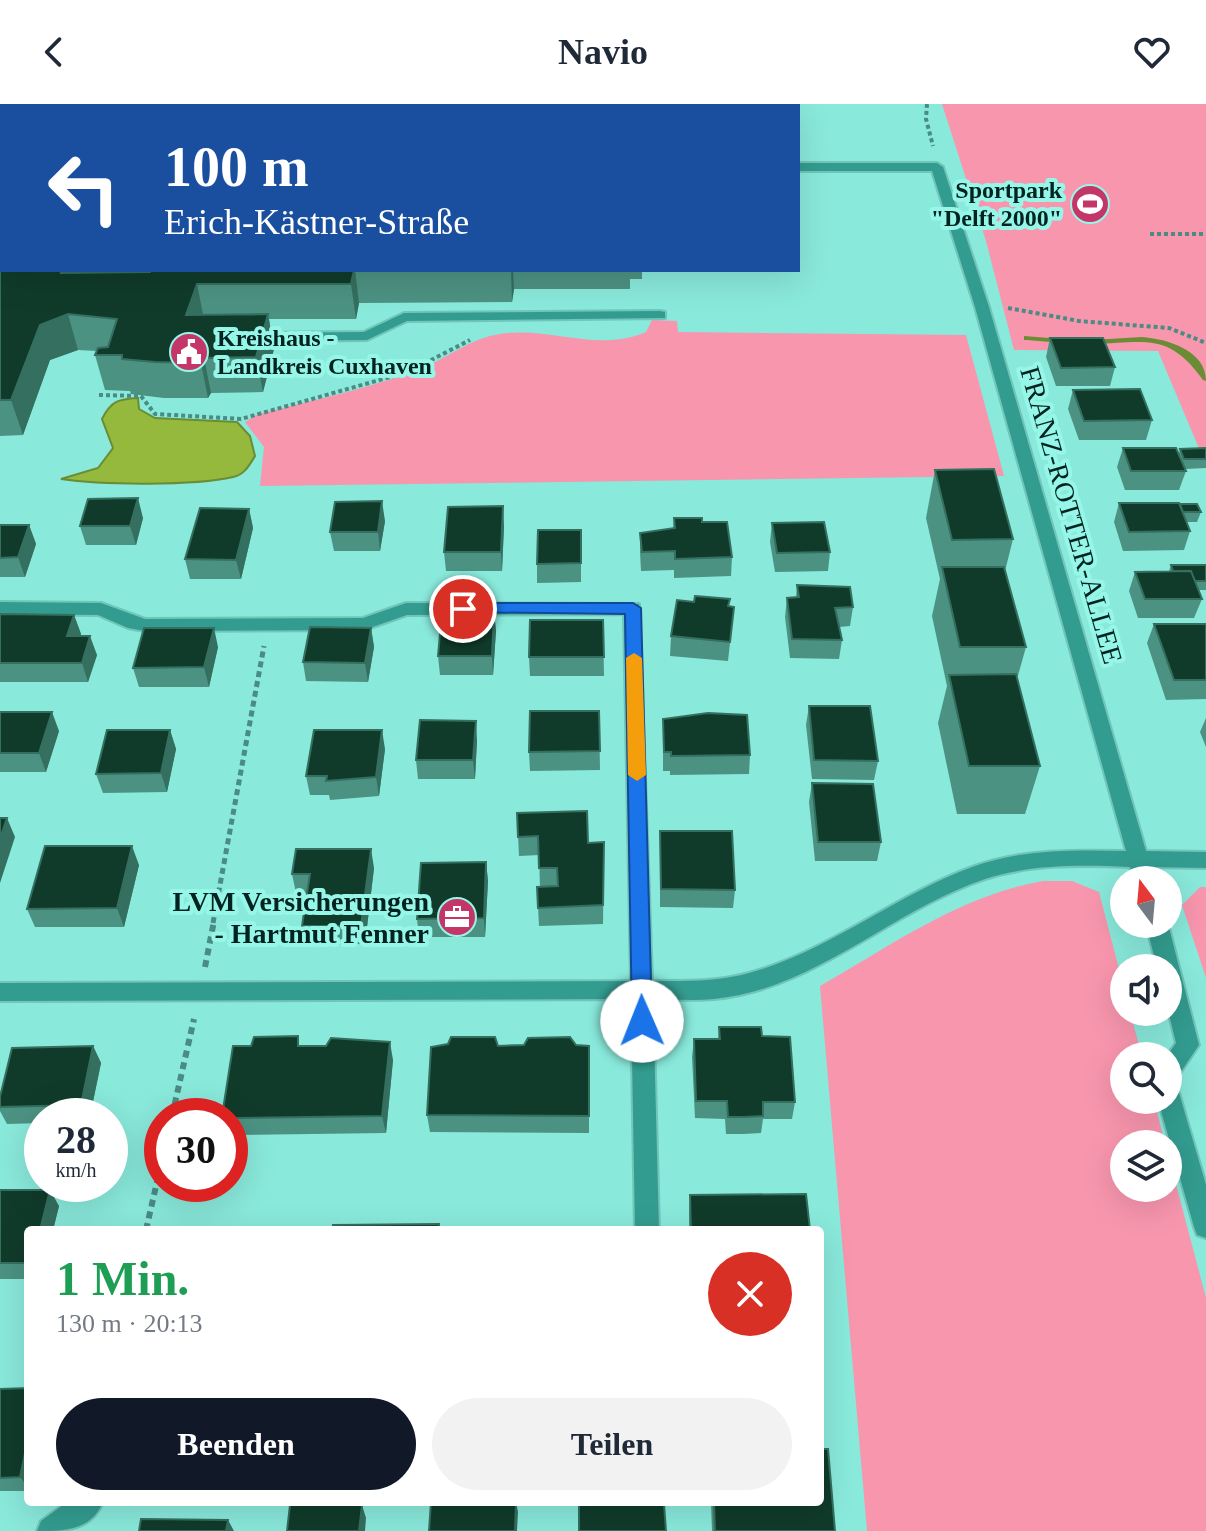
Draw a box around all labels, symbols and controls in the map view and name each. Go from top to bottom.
icon: back [32,30,76,74]
icon: heart [1130,30,1174,74]
text: Navio [558,32,648,72]
icon: left [32,136,136,240]
text: 100 m [164,136,309,198]
place label: Sportpark "Delft 2000" [931,177,1063,231]
sports icon: Sportpark "Delft 2000" [1069,183,1111,225]
text: Erich-Kästner-Straße [164,202,469,242]
place label: Kreishaus - Landkreis Cuxhaven [217,325,432,379]
public building icon: Kreishaus - Landkreis Cuxhaven [168,331,210,373]
street label: FRANZ-ROTTER-ALLEE [1014,363,1129,667]
pin [429,575,497,643]
icon: arrive [441,587,485,631]
north arrow [1110,866,1182,938]
map controls [1110,866,1182,1202]
place label: LVM Versicherungen - Hartmut Fenner [173,886,429,949]
office icon: LVM Versicherungen - Hartmut Fenner [436,896,478,938]
button: sound [1110,954,1182,1026]
position arrow [600,979,684,1063]
button: search [1110,1042,1182,1114]
speed limit sign: 30 [144,1098,248,1202]
text: 28 [56,1117,96,1162]
button: layers [1110,1130,1182,1202]
text: km/h [55,1159,97,1181]
text: 1 Min. [56,1252,189,1305]
button: close [708,1252,792,1336]
text: 130 m · 20:13 [56,1309,203,1338]
button: Beenden [56,1398,416,1490]
button: Teilen [432,1398,792,1490]

